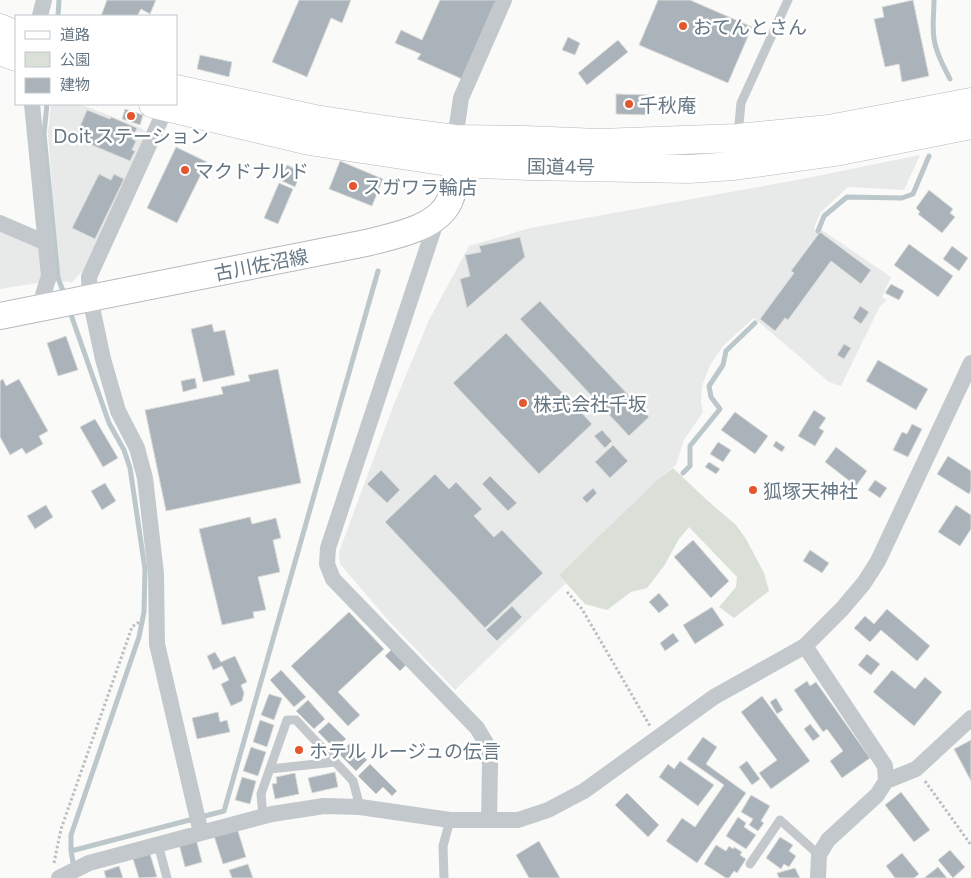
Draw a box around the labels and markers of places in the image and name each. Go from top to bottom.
place label: おてんとさん [693,15,807,38]
marker: おてんとさん [677,20,689,32]
place label: 千秋庵 [639,93,696,116]
marker: 千秋庵 [623,98,635,110]
marker: Doit ステーション [125,110,137,122]
place label: Doit ステーション [53,124,209,147]
place label: マクドナルド [195,159,309,182]
marker: マクドナルド [179,164,191,176]
place label: スガワラ輪店 [363,175,477,198]
marker: スガワラ輪店 [347,180,359,192]
place label: 株式会社千坂 [533,392,647,415]
marker: 株式会社千坂 [517,397,529,409]
place label: 狐塚天神社 [763,479,858,502]
marker: 狐塚天神社 [747,484,759,496]
place label: ホテル ルージュの伝言 [309,739,501,762]
marker: ホテル ルージュの伝言 [293,744,305,756]

